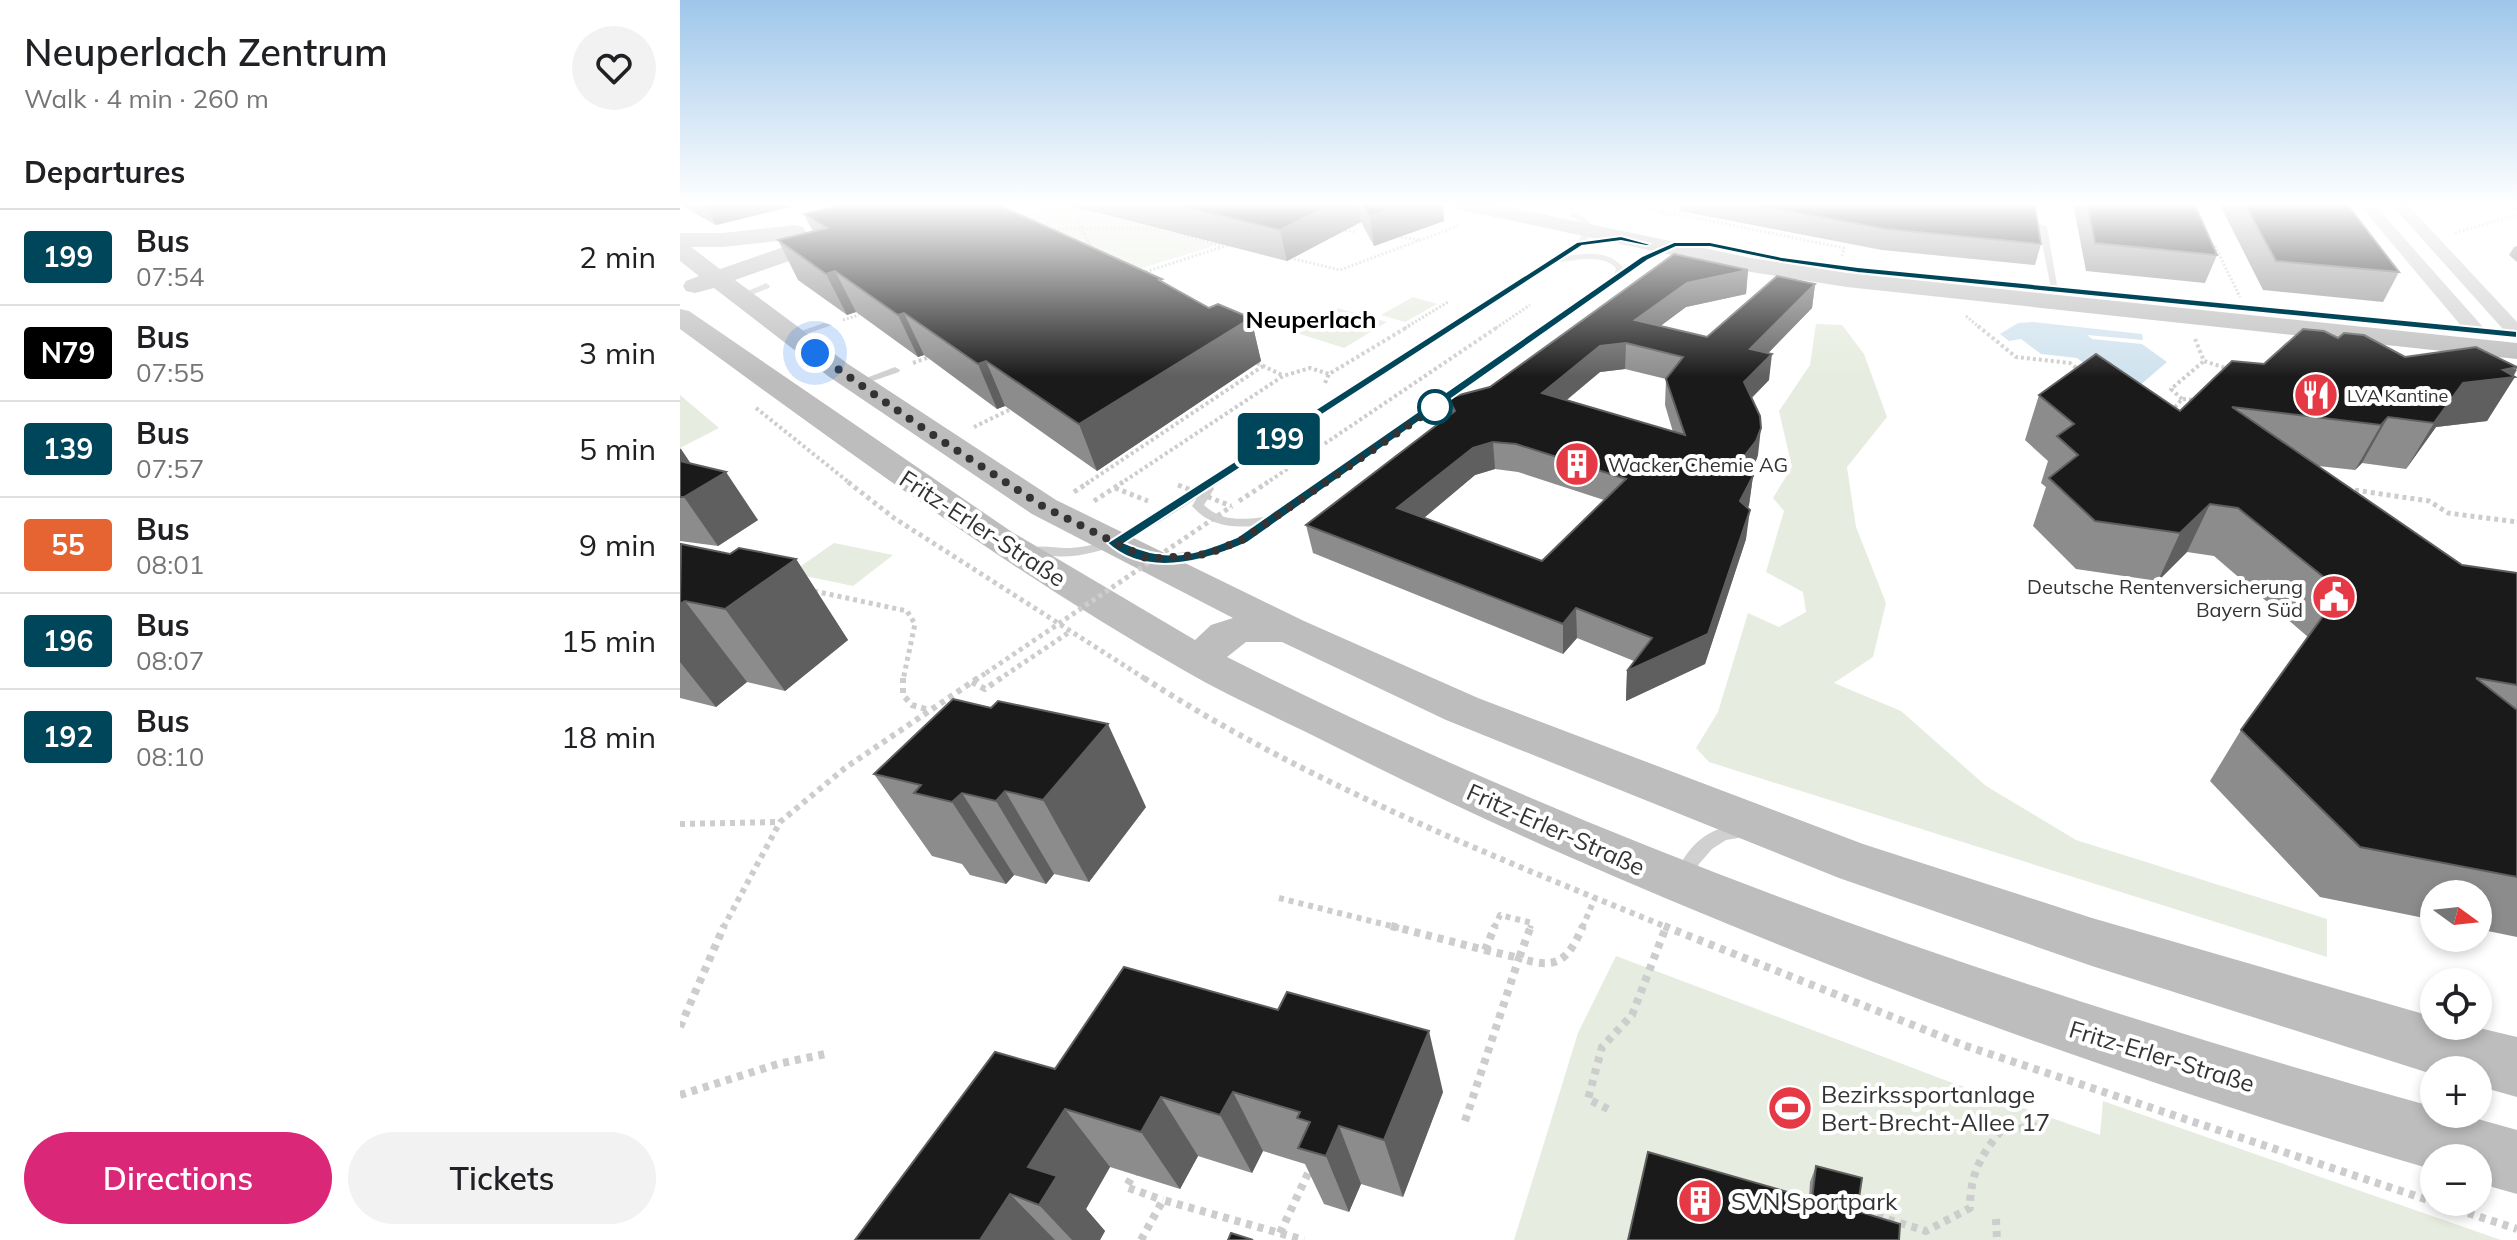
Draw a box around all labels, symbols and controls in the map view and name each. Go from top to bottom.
button: heart [572,26,656,110]
text: Neuperlach Zentrum [24,28,388,76]
text: Walk · 4 min · 260 m [24,82,269,115]
text: Departures [24,153,185,191]
text: Bus [136,222,190,260]
text: 2 min [579,238,656,276]
text: 199 [43,239,93,274]
text: 07:54 [136,260,204,293]
district label: Neuperlach [1246,304,1376,334]
text: Bus [136,318,190,356]
your location [795,333,835,373]
text: 3 min [579,334,656,372]
text: N79 [41,335,95,370]
text: 07:55 [136,356,204,389]
restaurant icon: LVA Kantine [2292,371,2340,419]
place label: LVA Kantine [2347,384,2448,407]
unlabelled marker [1418,390,1452,424]
line badge: 199 [1233,413,1325,465]
text: Bus [136,414,190,452]
text: 199 [1254,421,1304,456]
text: 5 min [579,430,656,468]
text: 139 [43,431,93,466]
building icon: Wacker Chemie AG [1553,440,1601,488]
text: 07:57 [136,452,204,485]
place label: Wacker Chemie AG [1608,452,1788,477]
street label: Fritz-Erler-Straße [894,463,1072,593]
text: Bus [136,510,190,548]
text: 9 min [579,526,656,564]
text: 55 [51,527,85,562]
text: 08:01 [136,548,204,581]
public building icon: Deutsche Rentenversicherung Bayern Süd [2310,573,2358,621]
place label: Deutsche Rentenversicherung Bayern Süd [2027,574,2303,622]
text: Bus [136,606,190,644]
text: 15 min [561,622,656,660]
text: 196 [43,623,93,658]
text: 08:07 [136,644,204,677]
text: Bus [136,702,190,740]
text: 18 min [561,718,656,756]
text: 192 [43,719,93,754]
text: 08:10 [136,740,204,773]
street label: Fritz-Erler-Straße [1462,776,1650,882]
north arrow [2420,880,2492,952]
map controls [2420,880,2492,1216]
button: locate [2420,968,2492,1040]
street label: Fritz-Erler-Straße [2066,1014,2258,1098]
button: + [2420,1056,2492,1128]
place label: Bezirkssportanlage Bert-Brecht-Allee 17 [1821,1079,2050,1137]
sports icon: Bezirkssportanlage Bert-Brecht-Allee 17 [1766,1084,1814,1132]
button: Directions [24,1132,332,1224]
button: Tickets [348,1132,656,1224]
button: − [2420,1144,2492,1216]
building icon: SVN Sportpark [1676,1177,1724,1225]
place label: SVN Sportpark [1731,1186,1898,1216]

